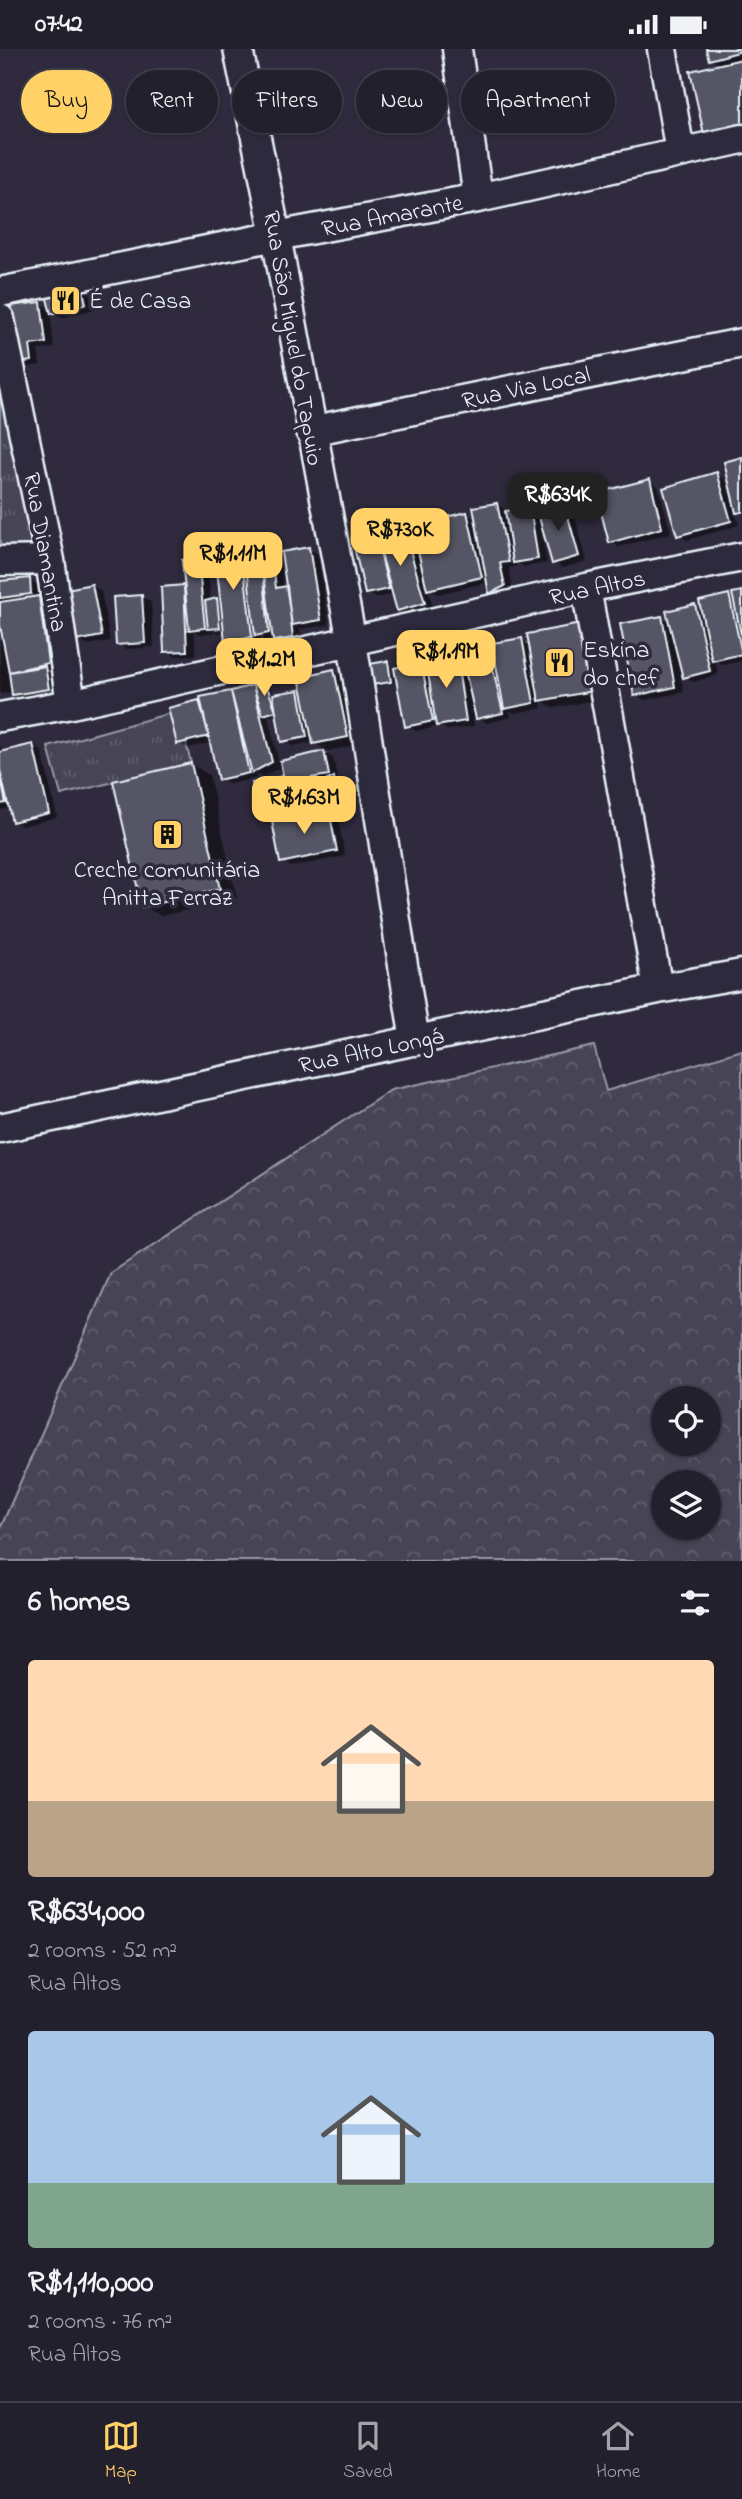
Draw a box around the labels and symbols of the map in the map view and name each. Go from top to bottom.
street label: Rua Amarante [319,187,466,248]
street label: Rua São Miguel do Tapuio [252,208,331,469]
restaurant icon: É de Casa [49,283,83,317]
place label: É de Casa [89,285,191,320]
street label: Rua Via Local [459,359,594,420]
street label: Rua Diamantina [12,470,75,635]
pin: R$634K [501,473,615,533]
pin: R$730K [343,509,457,568]
pin: R$1.11M [168,533,298,592]
street label: Rua Altos [546,562,649,617]
pin: R$1.19M [381,631,511,690]
place label: Eskina do chef [583,634,660,697]
pin: R$1.2M [207,639,321,698]
restaurant icon: Eskina do chef [543,646,577,680]
pin: R$1.63M [239,777,369,836]
building icon: Creche comunitária Anitta Ferraz [150,818,184,852]
place label: Creche comunitária Anitta Ferraz [74,854,260,917]
street label: Rua Alto Longá [296,1020,447,1085]

